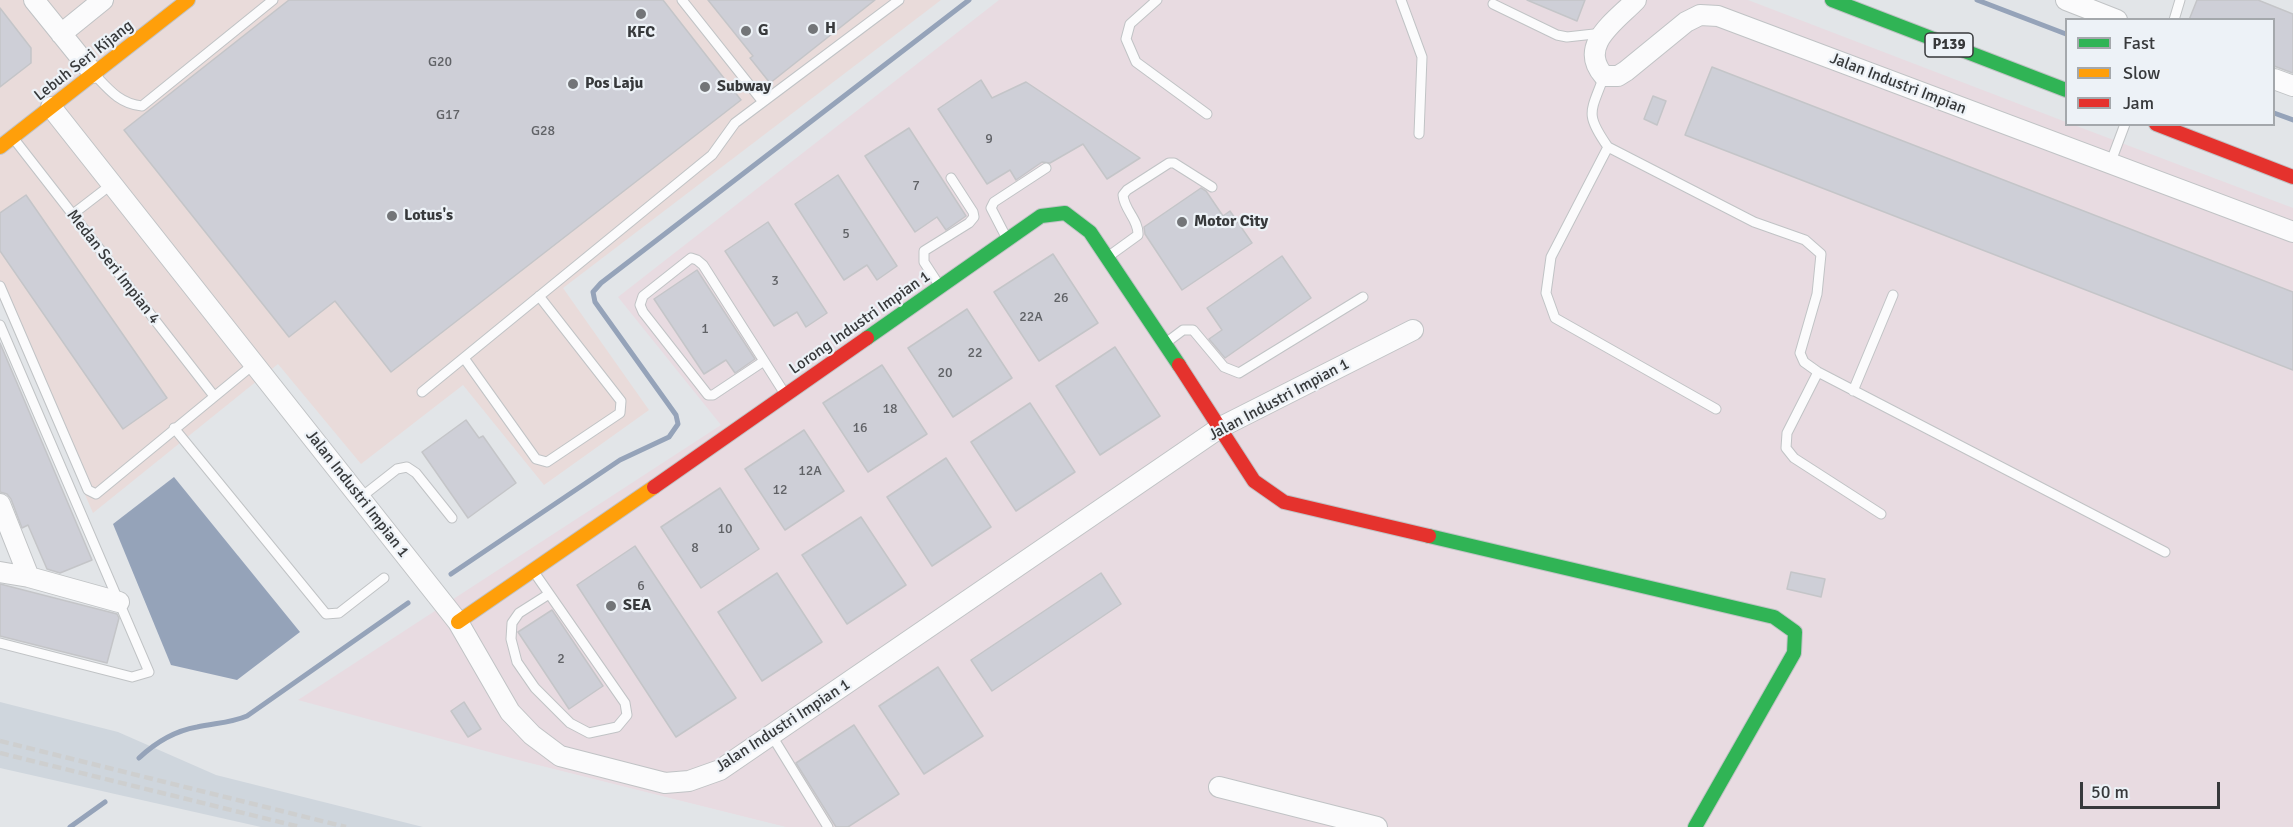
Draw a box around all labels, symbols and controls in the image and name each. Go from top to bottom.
marker: KFC [634,7,648,21]
street label: Lebuh Seri Kijang [31,17,137,105]
legend [2065,18,2275,126]
place label: H [825,19,836,39]
place label: G [758,21,768,41]
marker: H [806,22,820,36]
place label: KFC [627,23,655,43]
marker: G [739,24,753,38]
text: Fast [2123,32,2155,54]
road number: P139 [1925,33,1973,57]
street label: Jalan Industri Impian [1827,49,1969,119]
house number: G20 [428,54,452,70]
text: Slow [2123,62,2160,84]
place label: Pos Laju [585,74,643,94]
marker: Pos Laju [566,77,580,91]
place label: Subway [717,77,771,97]
marker: Subway [698,80,712,94]
text: Jam [2123,92,2154,114]
house number: G17 [436,107,460,123]
house number: G28 [531,123,555,139]
house number: 9 [985,131,993,147]
house number: 7 [912,178,920,194]
street label: Medan Seri Impian 4 [62,206,164,328]
place label: Lotus's [404,206,453,226]
marker: Lotus's [385,209,399,223]
place label: Motor City [1194,212,1268,232]
marker: Motor City [1175,215,1189,229]
house number: 5 [842,226,850,242]
street label: Lorong Industri Impian 1 [786,267,934,379]
house number: 3 [771,273,779,289]
house number: 26 [1053,290,1069,306]
house number: 22A [1019,309,1043,325]
house number: 1 [701,321,709,337]
house number: 22 [967,345,983,361]
street label: Jalan Industri Impian 1 [1205,355,1353,445]
house number: 20 [937,365,953,381]
house number: 18 [882,401,898,417]
house number: 16 [852,420,868,436]
street label: Jalan Industri Impian 1 [301,426,413,562]
house number: 12A [798,463,822,479]
house number: 12 [772,482,788,498]
house number: 10 [717,521,733,537]
house number: 8 [691,540,699,556]
house number: 6 [637,578,645,594]
place label: SEA [623,596,651,616]
marker: SEA [604,599,618,613]
house number: 2 [557,651,565,667]
street label: Jalan Industri Impian 1 [712,675,854,777]
scale bar [2083,770,2222,808]
text: 50 m [2091,781,2129,803]

